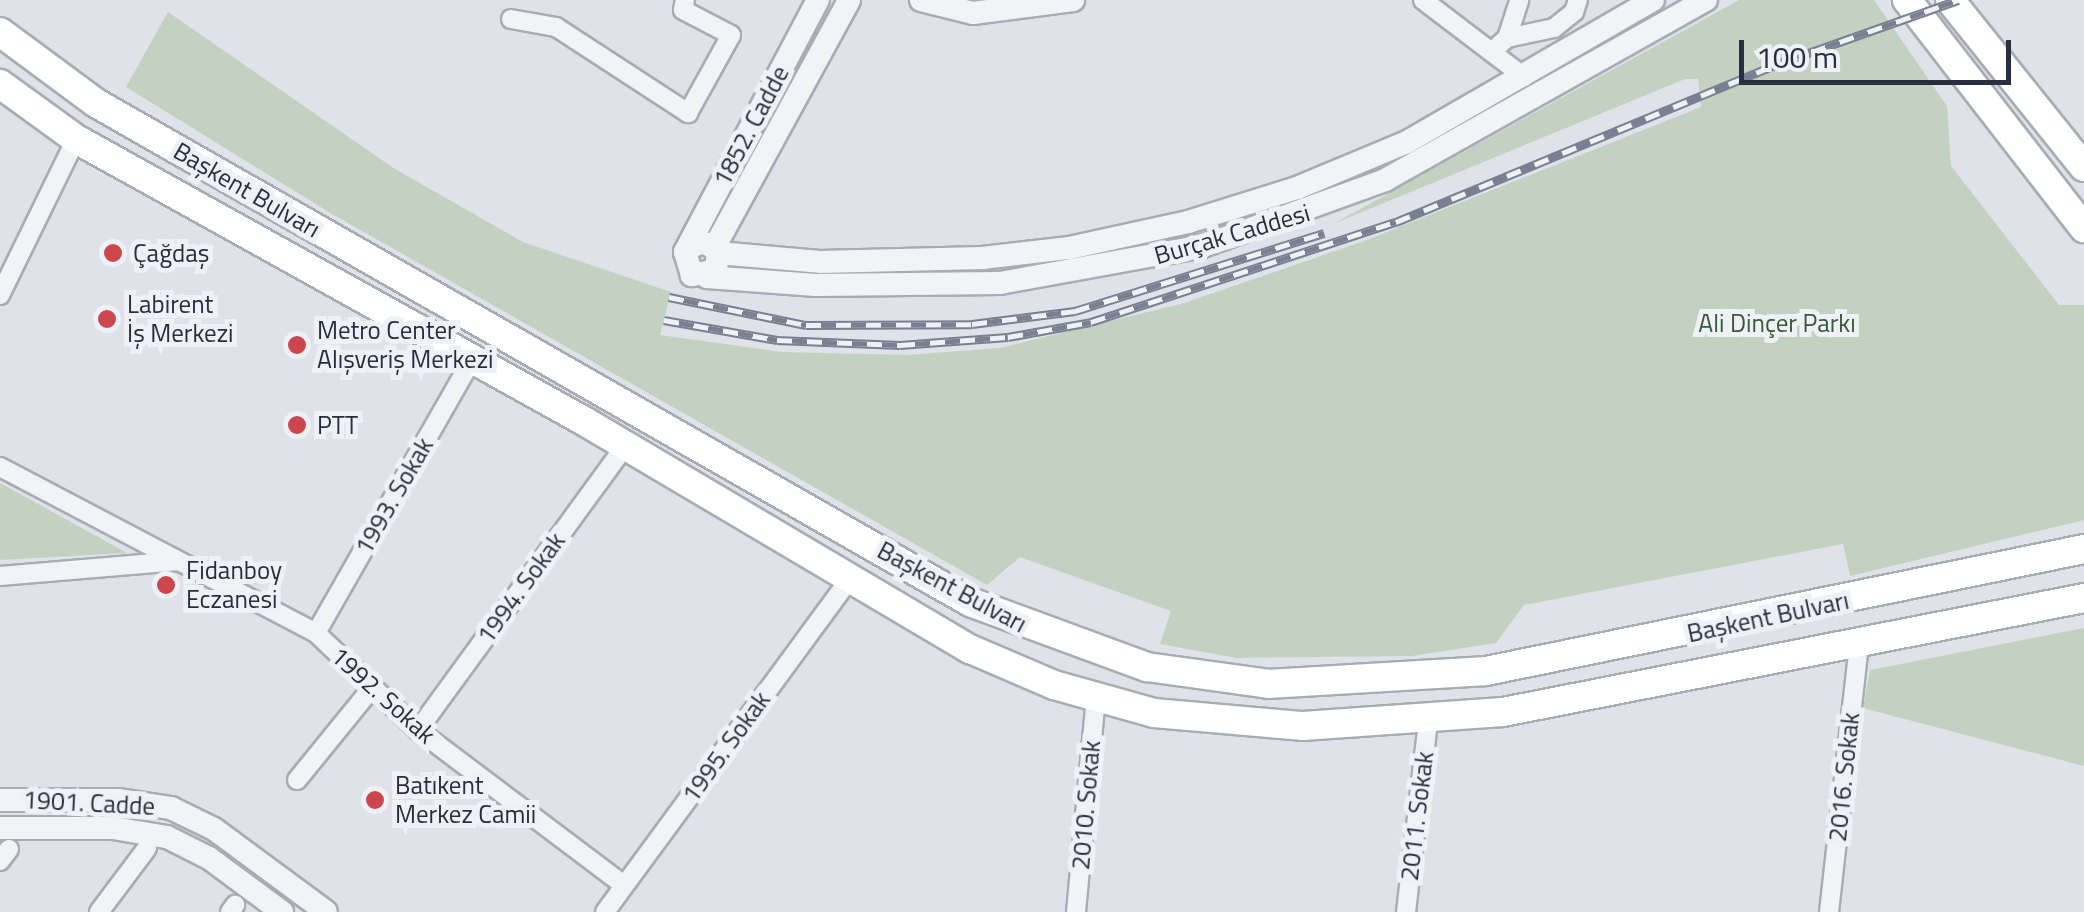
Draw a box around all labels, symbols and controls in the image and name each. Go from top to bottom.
scale bar [1744,20,2016,82]
text: 100 m [1756,34,1838,80]
street label: 1852. Cadde [707,61,795,191]
street label: Başkent Bulvarı [168,136,326,244]
street label: Burçak Caddesi [1151,197,1313,271]
place label: Çağdaş [133,238,209,268]
marker: Çağdaş [102,242,124,264]
place label: Labirent İş Merkezi [127,290,234,349]
marker: Labirent İş Merkezi [96,308,118,330]
park label: Ali Dinçer Parkı [1698,308,1856,338]
place label: Metro Center Alışveriş Merkezi [317,316,494,375]
marker: Metro Center Alışveriş Merkezi [286,334,308,356]
place label: PTT [317,410,358,440]
marker: PTT [286,414,308,436]
street label: 1993. Sokak [348,432,440,560]
street label: 1994. Sokak [471,527,571,649]
street label: Başkent Bulvarı [872,535,1032,639]
place label: Fidanboy Eczanesi [186,556,282,615]
marker: Fidanboy Eczanesi [155,574,177,596]
street label: Başkent Bulvarı [1684,585,1852,649]
street label: 1992. Sokak [325,640,441,750]
street label: 1995. Sokak [676,686,776,808]
street label: 2016. Sokak [1822,711,1866,843]
street label: 2010. Sokak [1065,739,1107,871]
street label: 2011. Sokak [1394,750,1440,882]
place label: Batıkent Merkez Camii [395,771,536,830]
street label: 1901. Cadde [22,785,156,821]
marker: Batıkent Merkez Camii [364,789,386,811]

